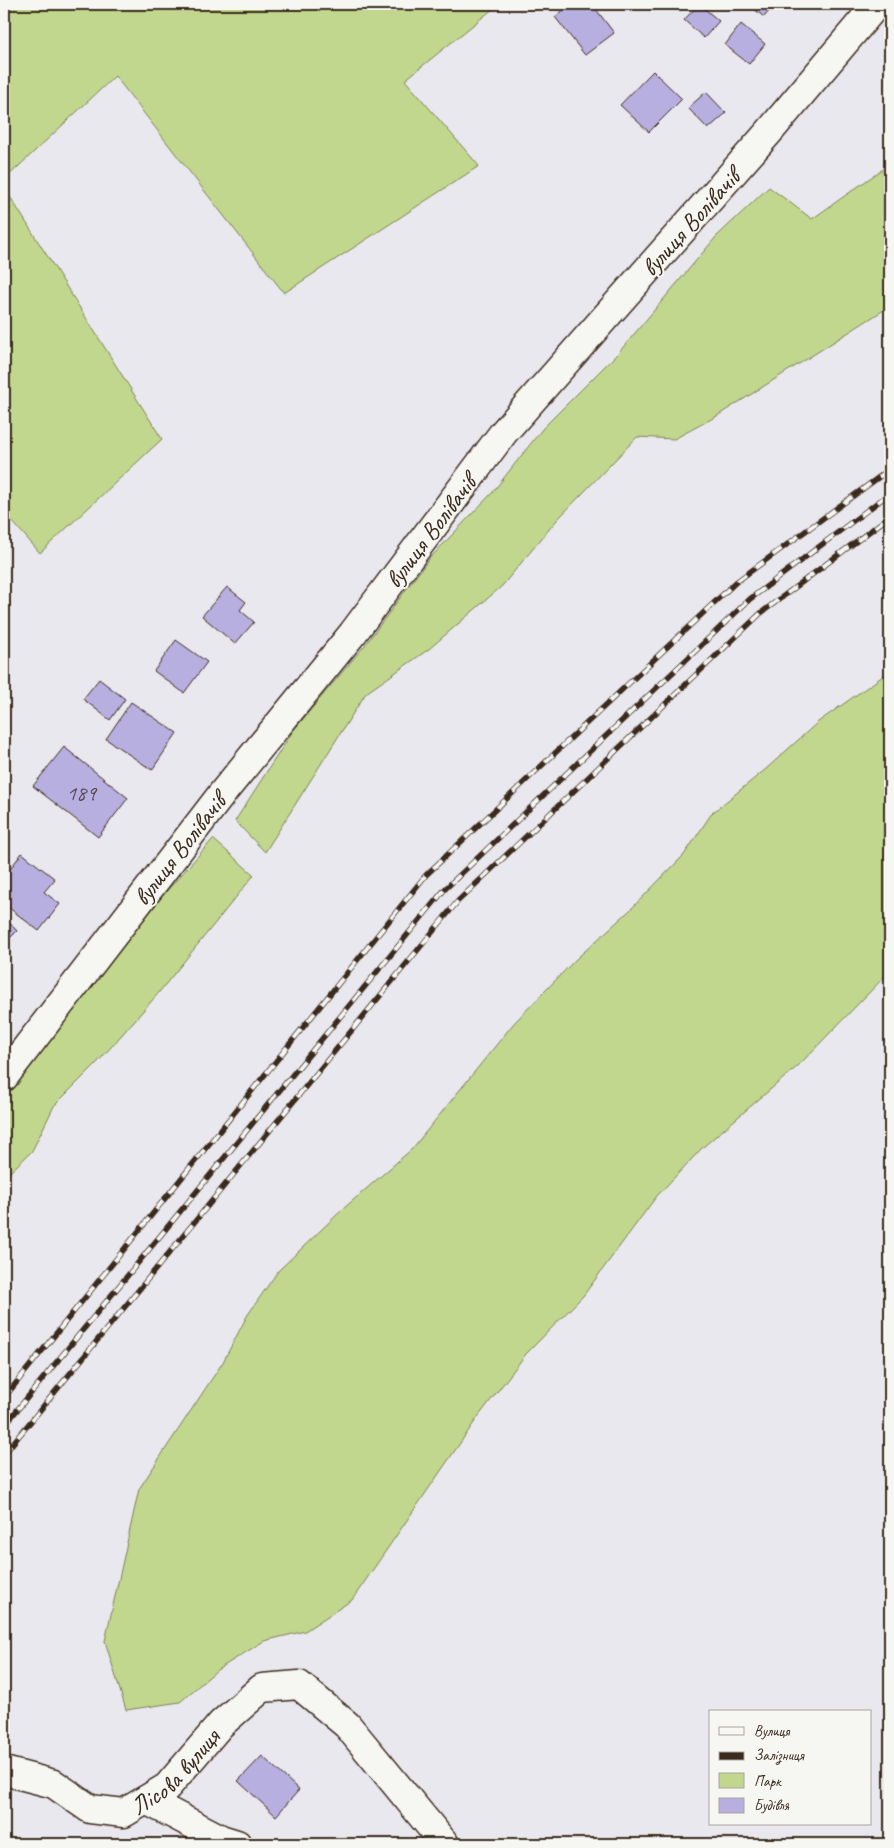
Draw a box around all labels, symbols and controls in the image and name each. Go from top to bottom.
street label: вулиця Волівачів [634,158,752,283]
street label: вулиця Волівачів [378,464,488,595]
house number: 189 [66,779,98,807]
street label: вулиця Волівачів [126,782,237,912]
legend [709,1710,872,1826]
street label: Лісова вулиця [125,1721,228,1822]
text: Вулиця [754,1722,791,1741]
text: Залізниця [754,1746,805,1765]
text: Парк [754,1772,782,1791]
text: Будівля [754,1796,789,1815]

